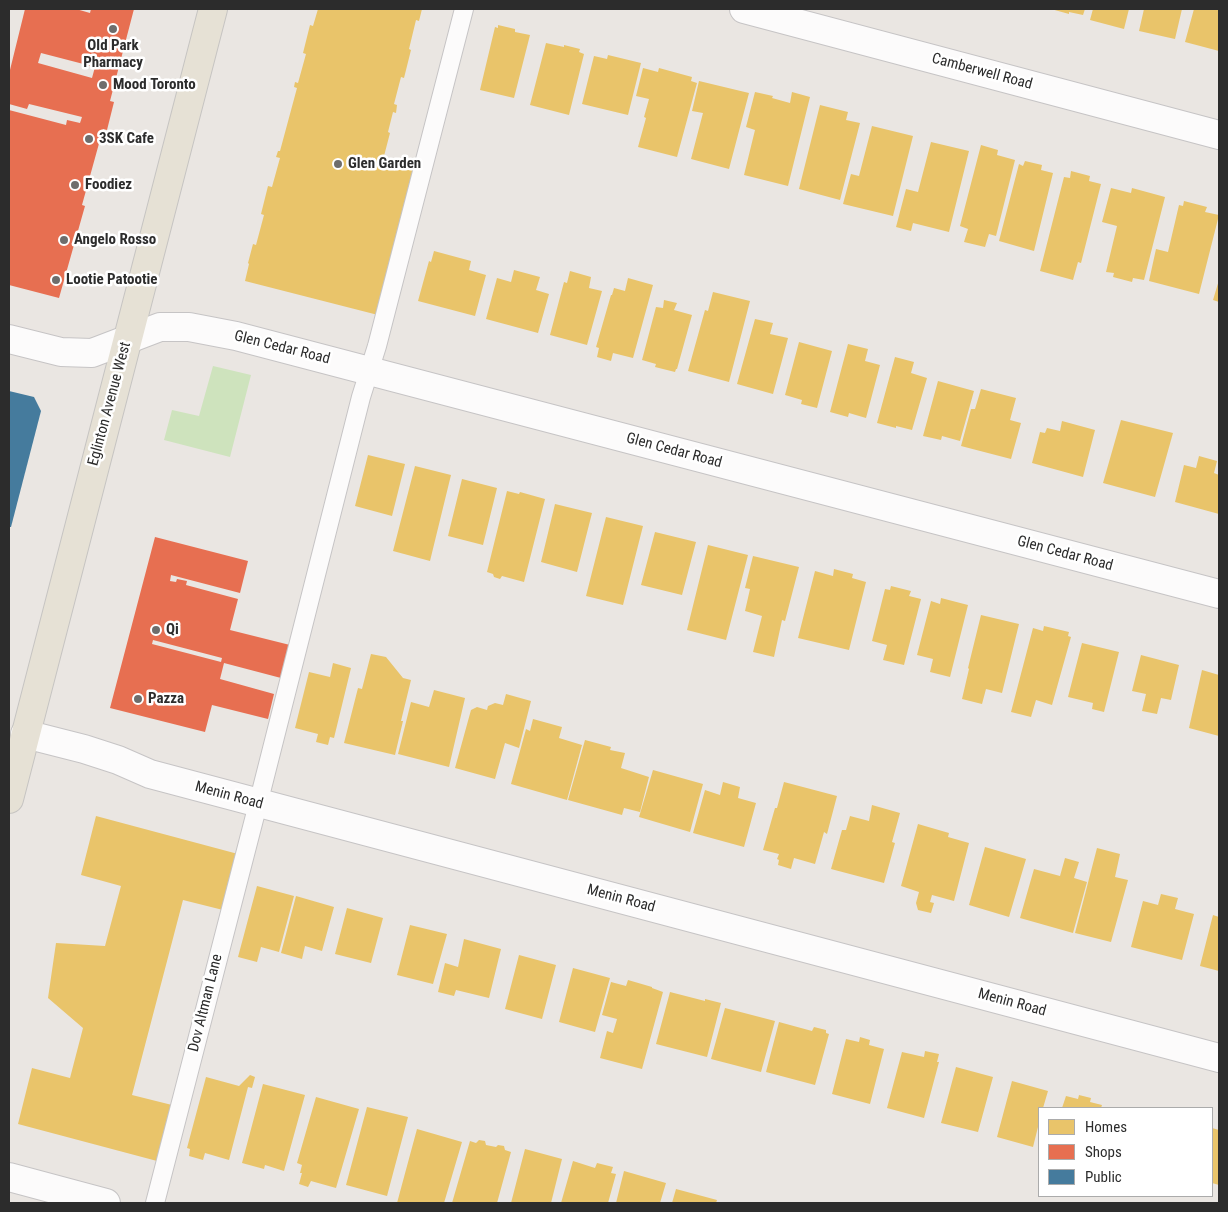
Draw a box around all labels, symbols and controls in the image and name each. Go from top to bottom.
marker: Old Park Pharmacy [107,23,119,35]
place label: Old Park Pharmacy [83,37,143,72]
street label: Camberwell Road [930,50,1034,94]
place label: Mood Toronto [113,76,196,94]
marker: Mood Toronto [97,79,109,91]
place label: 3SK Cafe [99,130,154,148]
marker: 3SK Cafe [83,133,95,145]
place label: Glen Garden [348,155,421,173]
marker: Glen Garden [332,158,344,170]
place label: Foodiez [85,176,132,194]
marker: Foodiez [69,179,81,191]
place label: Angelo Rosso [74,231,156,249]
marker: Angelo Rosso [58,234,70,246]
place label: Lootie Patootie [66,271,157,289]
marker: Lootie Patootie [50,274,62,286]
street label: Glen Cedar Road [232,327,332,369]
street label: Eglinton Avenue West [85,340,135,468]
street label: Glen Cedar Road [624,430,724,472]
street label: Glen Cedar Road [1015,533,1115,575]
place label: Qi [166,621,179,639]
marker: Qi [150,624,162,636]
place label: Pazza [148,690,184,708]
marker: Pazza [132,693,144,705]
street label: Menin Road [193,778,265,814]
street label: Menin Road [585,881,657,917]
street label: Dov Altman Lane [185,952,227,1054]
street label: Menin Road [976,985,1048,1021]
legend [1038,1107,1213,1197]
text: Homes [1085,1118,1127,1136]
text: Shops [1085,1143,1122,1161]
text: Public [1085,1168,1122,1186]

